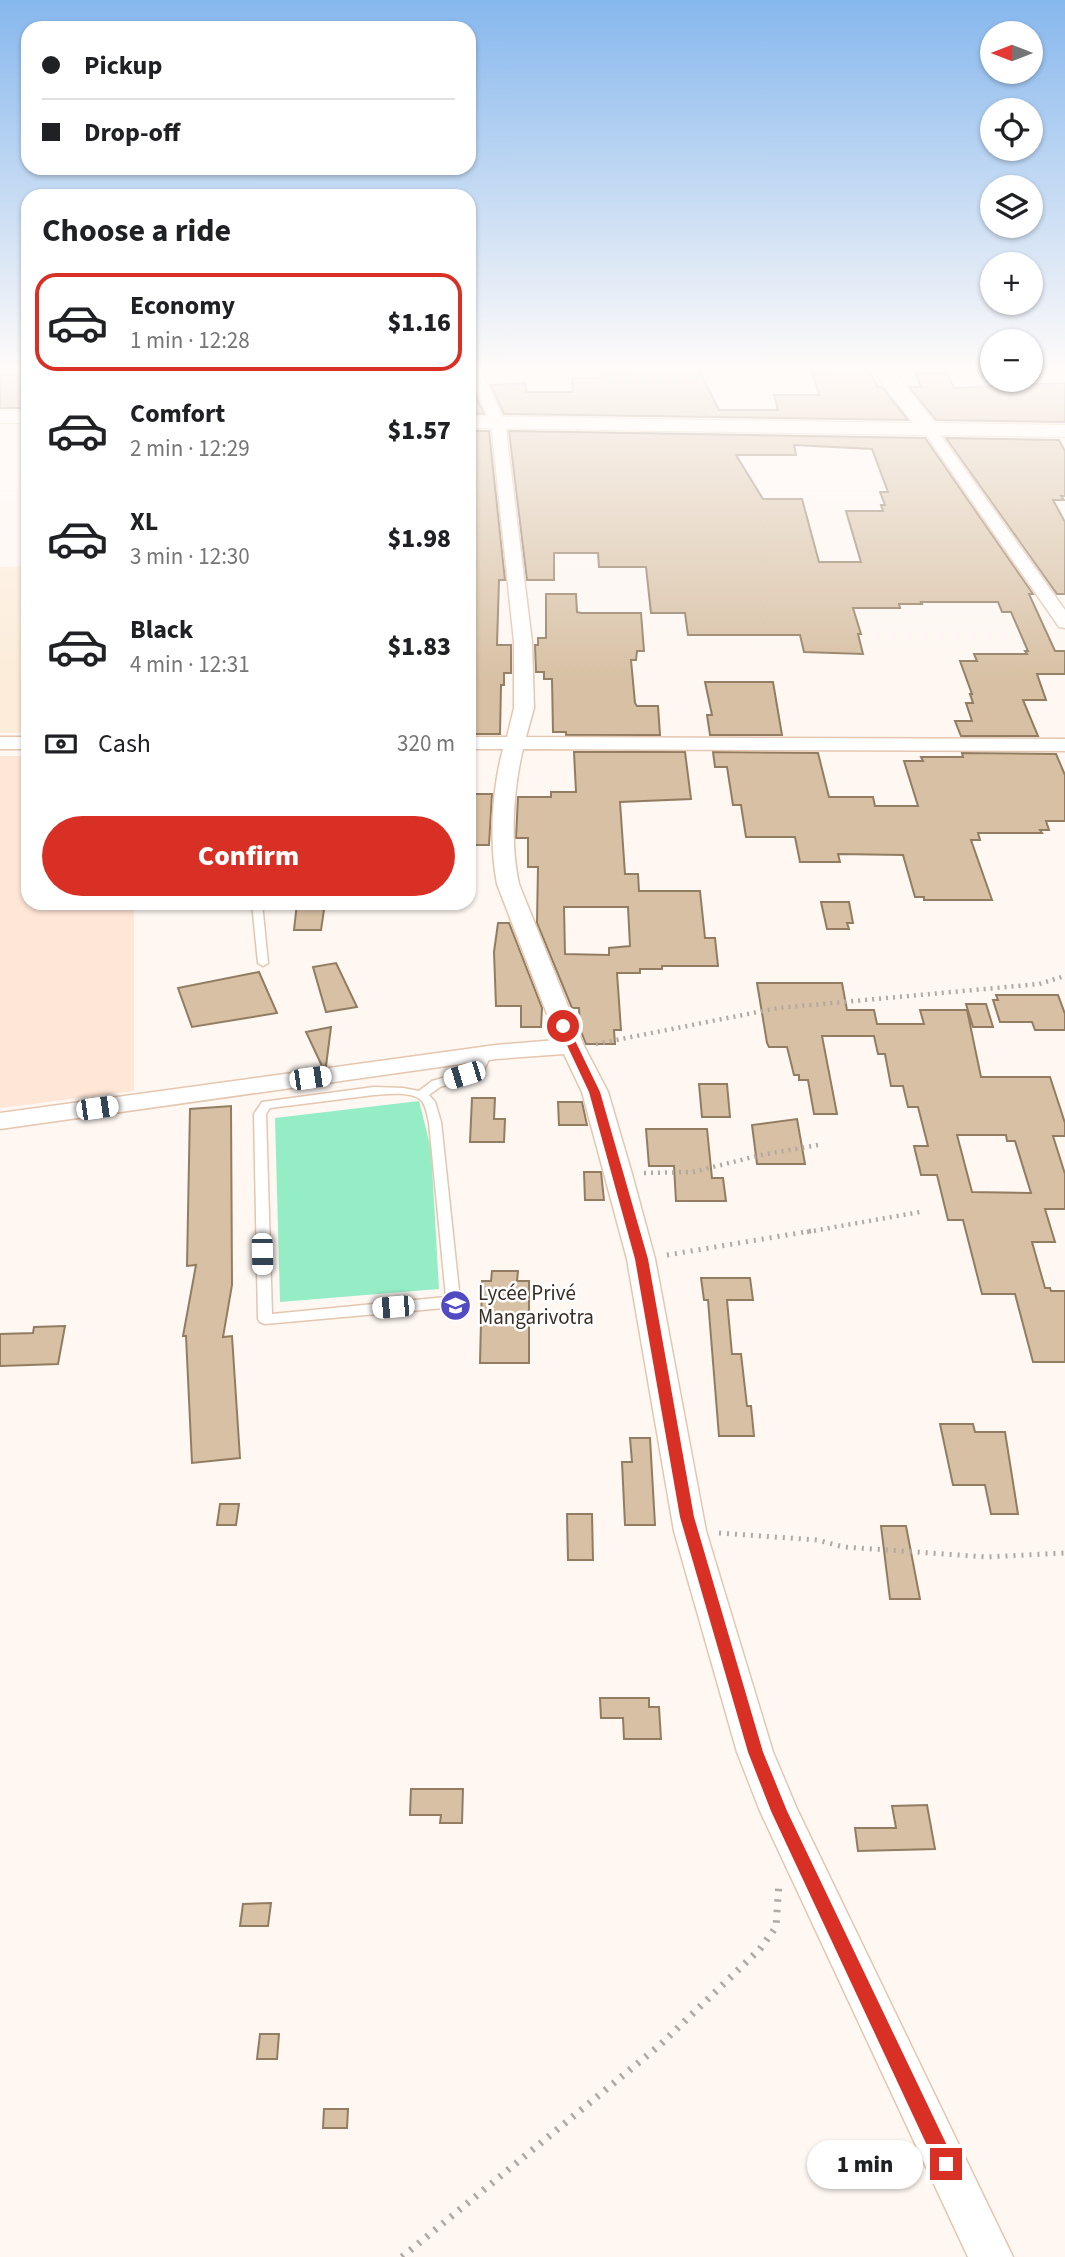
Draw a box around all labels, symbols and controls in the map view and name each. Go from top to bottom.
north arrow [980,21,1043,84]
map controls [980,21,1043,392]
text: Pickup [84,47,162,84]
button: locate [980,98,1043,161]
text: Drop-off [84,114,180,151]
button: layers [980,175,1043,238]
text: Choose a ride [42,208,231,254]
button: + [980,252,1043,315]
text: Economy [130,287,235,324]
icon: car [46,291,109,354]
text: $1.16 [387,304,451,341]
text: 1 min · 12:28 [130,324,250,357]
button: − [980,329,1043,392]
text: Comfort [130,395,225,432]
icon: car [46,399,109,462]
text: $1.57 [387,412,451,449]
text: 2 min · 12:29 [130,432,250,465]
text: XL [130,503,158,540]
icon: car [46,507,109,570]
text: $1.98 [387,520,451,557]
text: 3 min · 12:30 [130,540,250,573]
text: Black [130,611,193,648]
icon: car [46,615,109,678]
text: $1.83 [387,628,451,665]
text: 4 min · 12:31 [130,648,250,681]
icon: cash [42,725,80,763]
text: Cash [98,725,151,762]
text: 320 m [397,727,455,760]
button: Confirm [42,816,455,896]
route start [547,1010,579,1042]
car [441,1059,488,1091]
car [288,1065,333,1091]
car [75,1095,120,1121]
car [252,1233,273,1275]
place label: Lycée Privé Mangarivotra [478,1278,594,1332]
school or university icon: Lycée Privé Mangarivotra [438,1288,472,1322]
car [372,1295,415,1319]
callout: 1 min [806,2140,922,2188]
text: 1 min [837,2148,893,2181]
route end [930,2148,962,2180]

